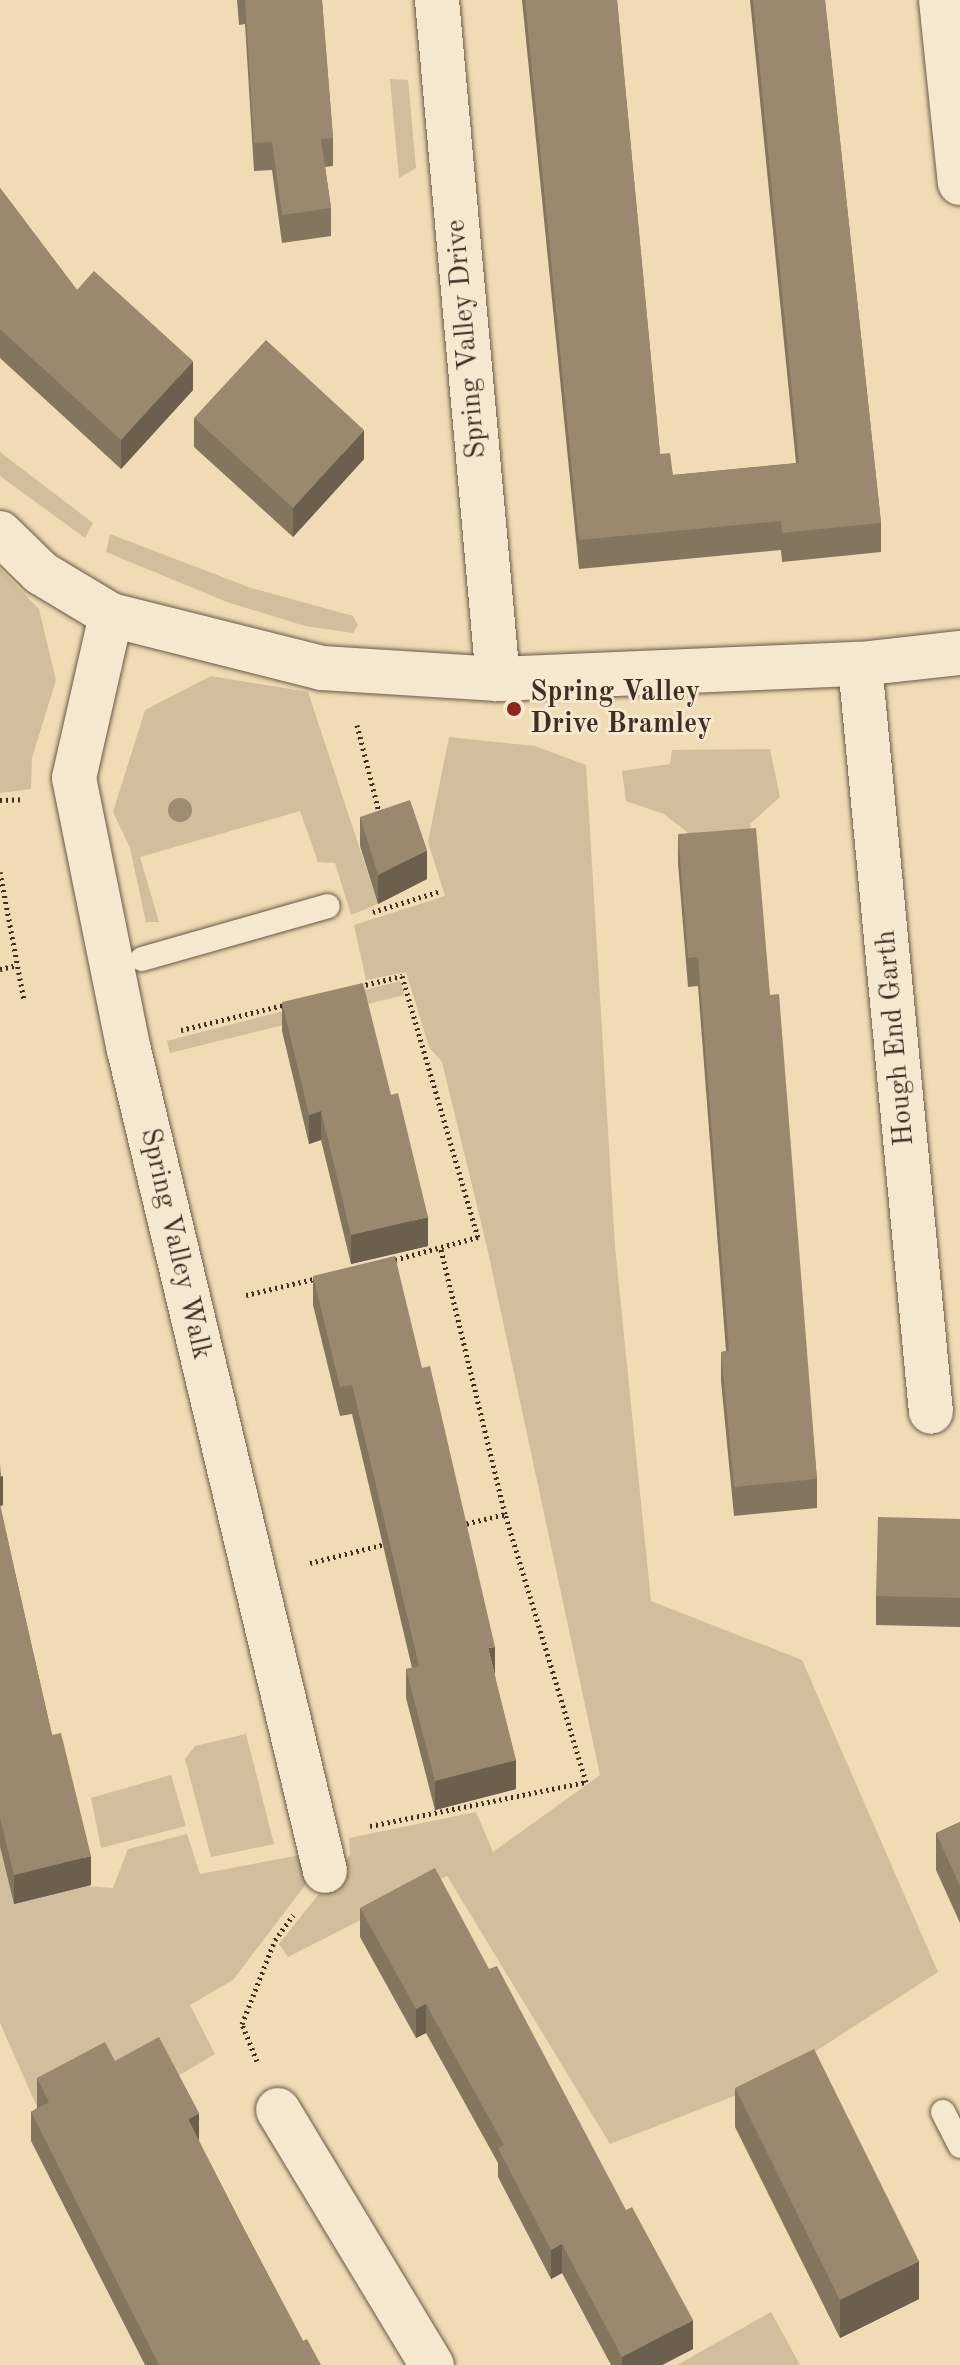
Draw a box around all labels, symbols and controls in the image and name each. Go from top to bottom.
street label: Spring Valley Drive [440,218,494,460]
place label: Spring Valley Drive Bramley [530,676,712,742]
marker: Spring Valley Drive Bramley [505,700,523,718]
street label: Hough End Garth [870,929,922,1147]
street label: Spring Valley Walk [132,1125,218,1363]

